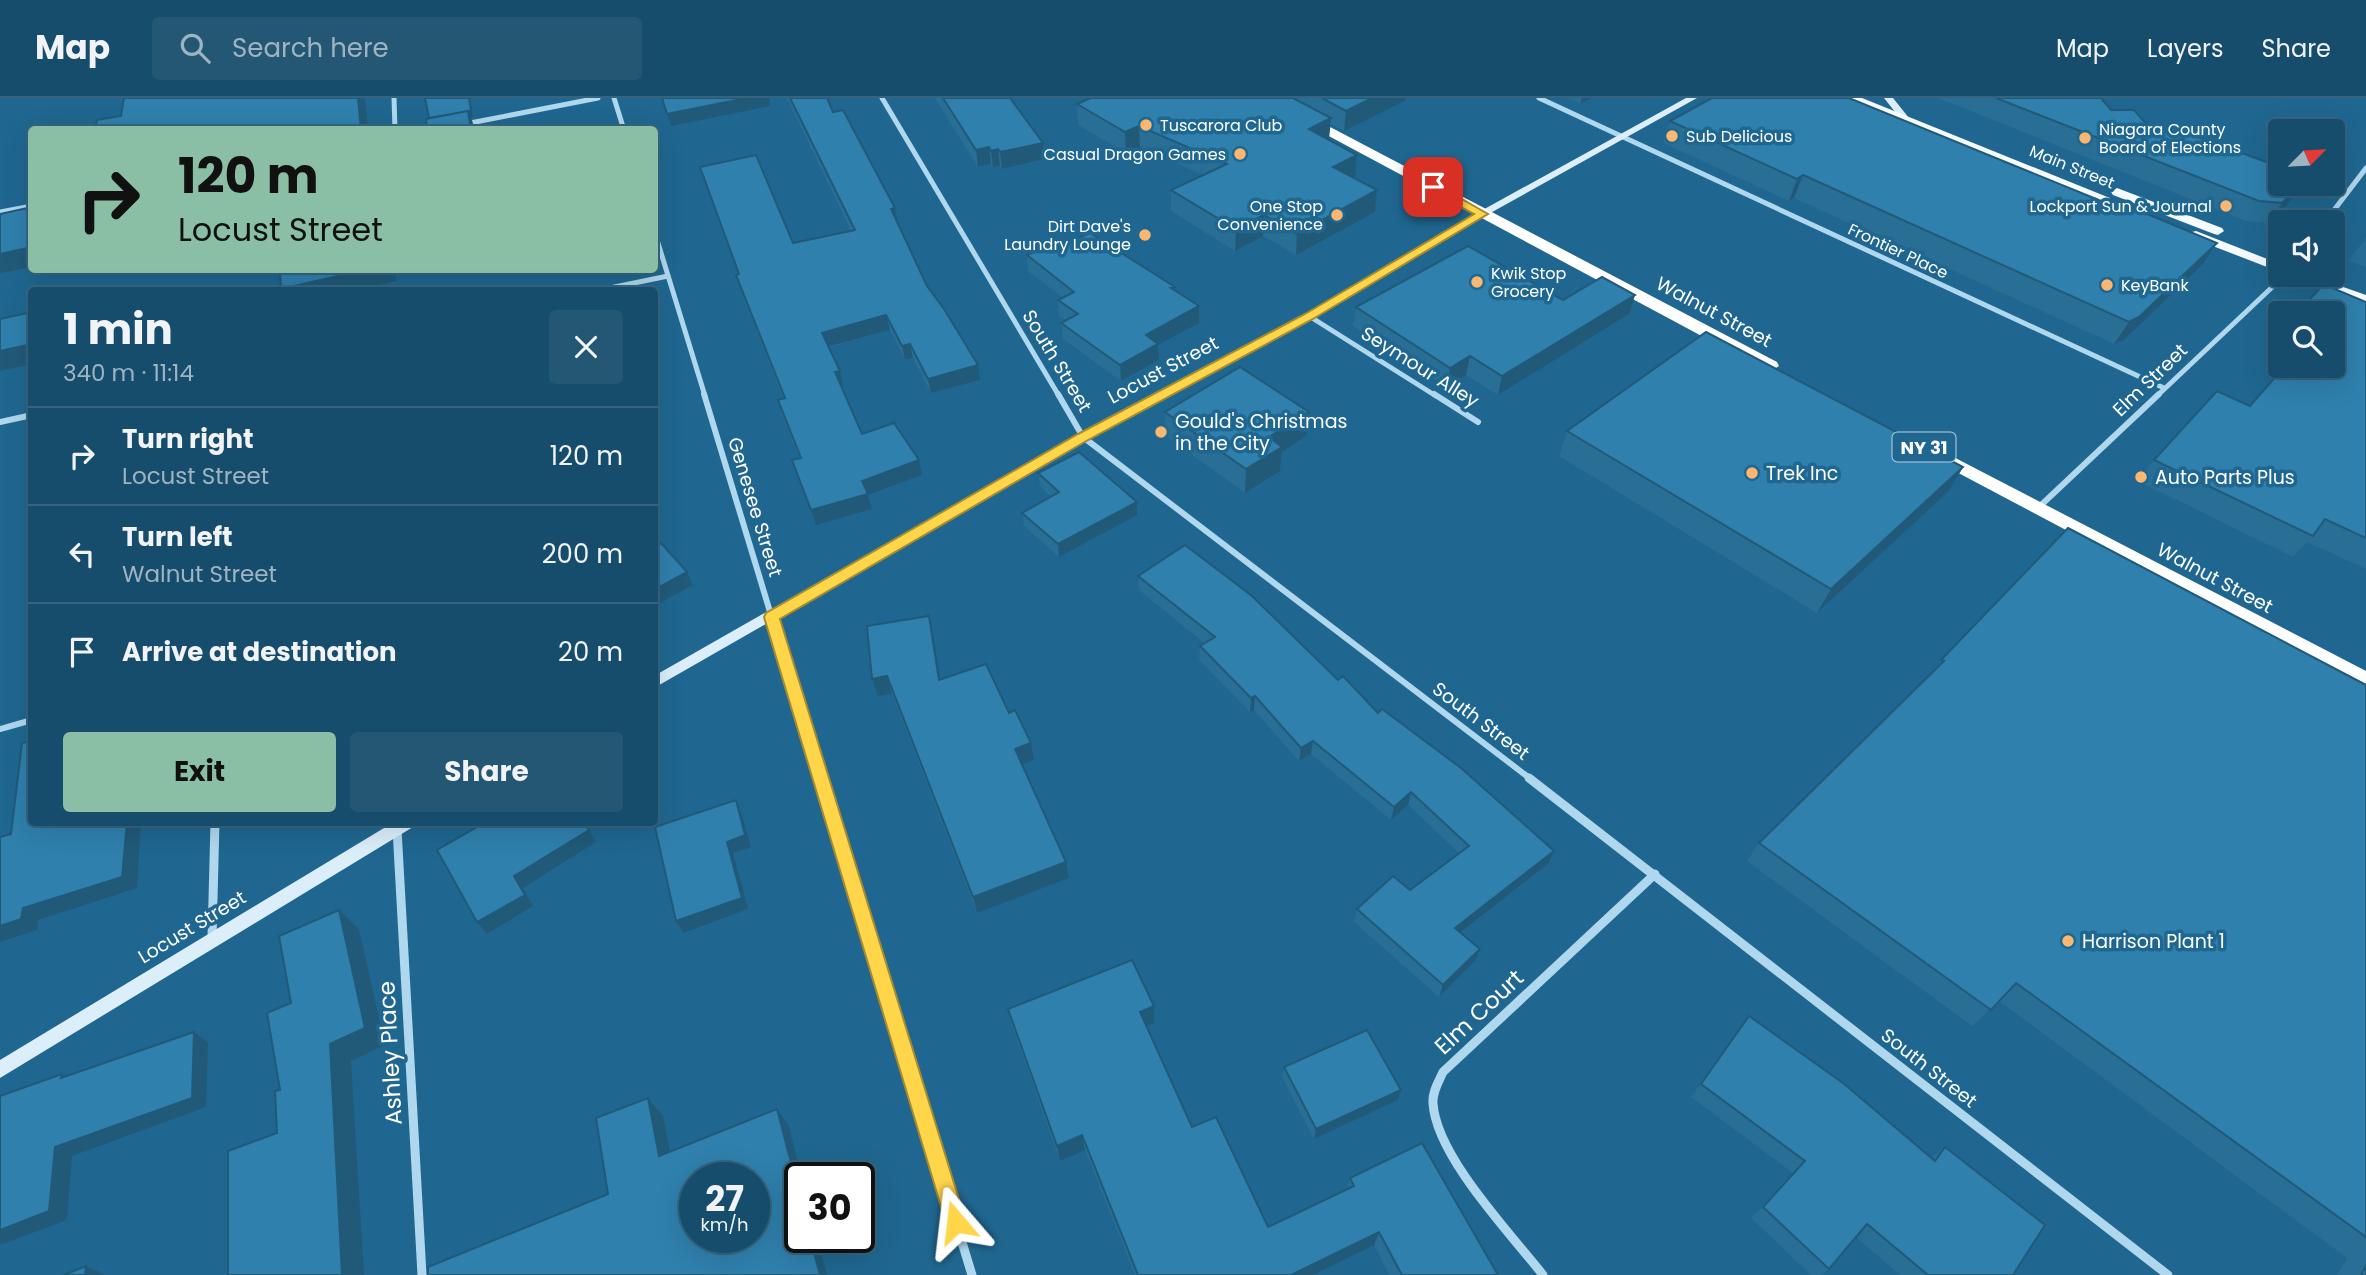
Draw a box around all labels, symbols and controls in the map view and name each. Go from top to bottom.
search box [152,17,642,80]
text: Map [35,24,110,71]
icon: search [176,29,214,67]
text: Search here [232,30,389,66]
text: Map [2056,32,2109,65]
text: Layers [2147,32,2223,65]
text: Share [2261,32,2331,65]
place label: Tuscarora Club [1160,114,1283,137]
marker: Tuscarora Club [1138,117,1154,133]
place label: Niagara County Board of Elections [2099,118,2241,159]
north arrow [2268,119,2345,196]
map controls [2268,119,2345,378]
place label: Sub Delicious [1686,125,1792,148]
marker: Sub Delicious [1664,128,1680,144]
marker: Niagara County Board of Elections [2077,130,2093,146]
street label: Main Street [2026,140,2118,195]
text: 120 m [178,142,319,210]
place label: Casual Dragon Games [1044,143,1226,166]
marker: Casual Dragon Games [1232,146,1248,162]
icon: right [63,154,154,245]
pin [1403,157,1463,217]
icon: arrive [1414,168,1452,206]
place label: One Stop Convenience [1217,195,1323,236]
place label: Lockport Sun & Journal [2030,195,2212,218]
marker: Lockport Sun & Journal [2218,198,2234,214]
text: Locust Street [178,207,383,252]
marker: One Stop Convenience [1329,207,1345,223]
button: sound [2268,210,2345,287]
place label: Dirt Dave's Laundry Lounge [1004,215,1131,256]
street label: Frontier Place [1844,218,1952,284]
marker: Dirt Dave's Laundry Lounge [1137,227,1153,243]
place label: Kwik Stop Grocery [1491,262,1567,303]
street label: Walnut Street [1651,270,1777,354]
marker: Kwik Stop Grocery [1469,274,1485,290]
place label: KeyBank [2121,274,2189,297]
marker: KeyBank [2099,277,2115,293]
text: 1 min [63,300,173,359]
button: search [2268,301,2345,378]
street label: South Street [1016,305,1098,417]
button: close [549,310,623,384]
street label: Seymour Alley [1356,320,1484,414]
street label: Locust Street [1103,329,1223,410]
street label: Elm Street [2107,337,2193,423]
text: 340 m · 11:14 [63,357,194,389]
place label: Gould's Christmas in the City [1175,408,1347,457]
text: Turn right [122,421,254,457]
marker: Gould's Christmas in the City [1153,424,1169,440]
road number: NY 31 [1892,432,1955,461]
street label: Genesee Street [721,434,789,580]
icon: right [63,437,101,475]
text: 120 m [550,438,623,474]
text: Locust Street [122,460,269,492]
place label: Trek Inc [1766,460,1838,487]
place label: Auto Parts Plus [2155,464,2295,491]
marker: Trek Inc [1744,465,1760,481]
marker: Auto Parts Plus [2133,469,2149,485]
text: Turn left [122,519,233,555]
icon: left [63,535,101,573]
text: 200 m [542,536,623,572]
street label: Walnut Street [2152,536,2278,620]
text: Walnut Street [122,558,277,590]
icon: arrive [63,633,101,671]
text: Arrive at destination [122,634,397,670]
text: 20 m [558,634,623,670]
street label: South Street [1427,676,1535,767]
button: Exit [63,732,336,812]
button: Share [350,732,623,812]
street label: Locust Street [133,884,251,970]
place label: Harrison Plant 1 [2082,928,2225,955]
marker: Harrison Plant 1 [2060,933,2076,949]
street label: Elm Court [1427,962,1531,1062]
street label: Ashley Place [370,980,410,1126]
street label: South Street [1875,1022,1983,1114]
speed limit sign: 30 [784,1162,875,1253]
text: 27 [705,1174,744,1223]
position arrow [919,1185,993,1259]
text: km/h [701,1212,748,1237]

